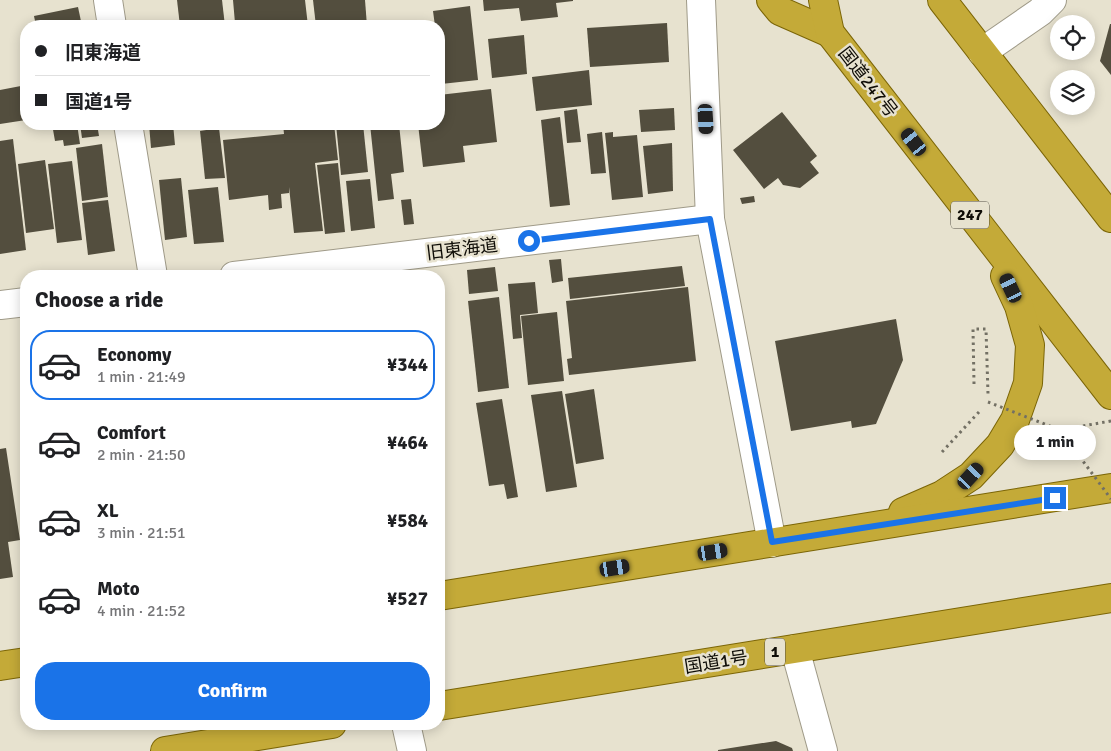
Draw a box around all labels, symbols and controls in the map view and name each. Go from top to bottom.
map controls [1050,15,1095,115]
button: locate [1050,15,1095,60]
text: 旧東海道 [65,41,141,65]
street label: 国道247号 [834,42,902,122]
button: layers [1050,70,1095,115]
text: 国道1号 [65,90,132,114]
car [697,104,714,134]
car [898,126,929,158]
road number: 247 [951,202,989,228]
route start [518,230,540,252]
street label: 旧東海道 [425,234,499,264]
car [997,271,1024,305]
text: Choose a ride [35,286,163,313]
icon: car [37,343,82,388]
text: Economy [97,343,171,367]
text: ¥344 [387,353,428,377]
text: 1 min · 21:49 [97,367,186,387]
icon: car [37,421,82,466]
text: Comfort [97,421,166,445]
callout: 1 min [1014,426,1096,460]
text: ¥464 [387,431,428,455]
text: 1 min [1036,432,1074,452]
text: 2 min · 21:50 [97,445,186,465]
car [955,460,986,492]
route end [1044,487,1066,509]
icon: car [37,499,82,544]
text: XL [97,499,119,523]
text: ¥584 [387,509,428,533]
text: 3 min · 21:51 [97,523,186,543]
car [697,542,728,562]
car [599,558,630,578]
icon: car [37,577,82,622]
text: Moto [97,577,140,601]
text: ¥527 [387,587,428,611]
text: 4 min · 21:52 [97,601,186,621]
road number: 1 [765,638,785,666]
street label: 国道1号 [683,646,749,678]
button: Confirm [35,662,430,720]

